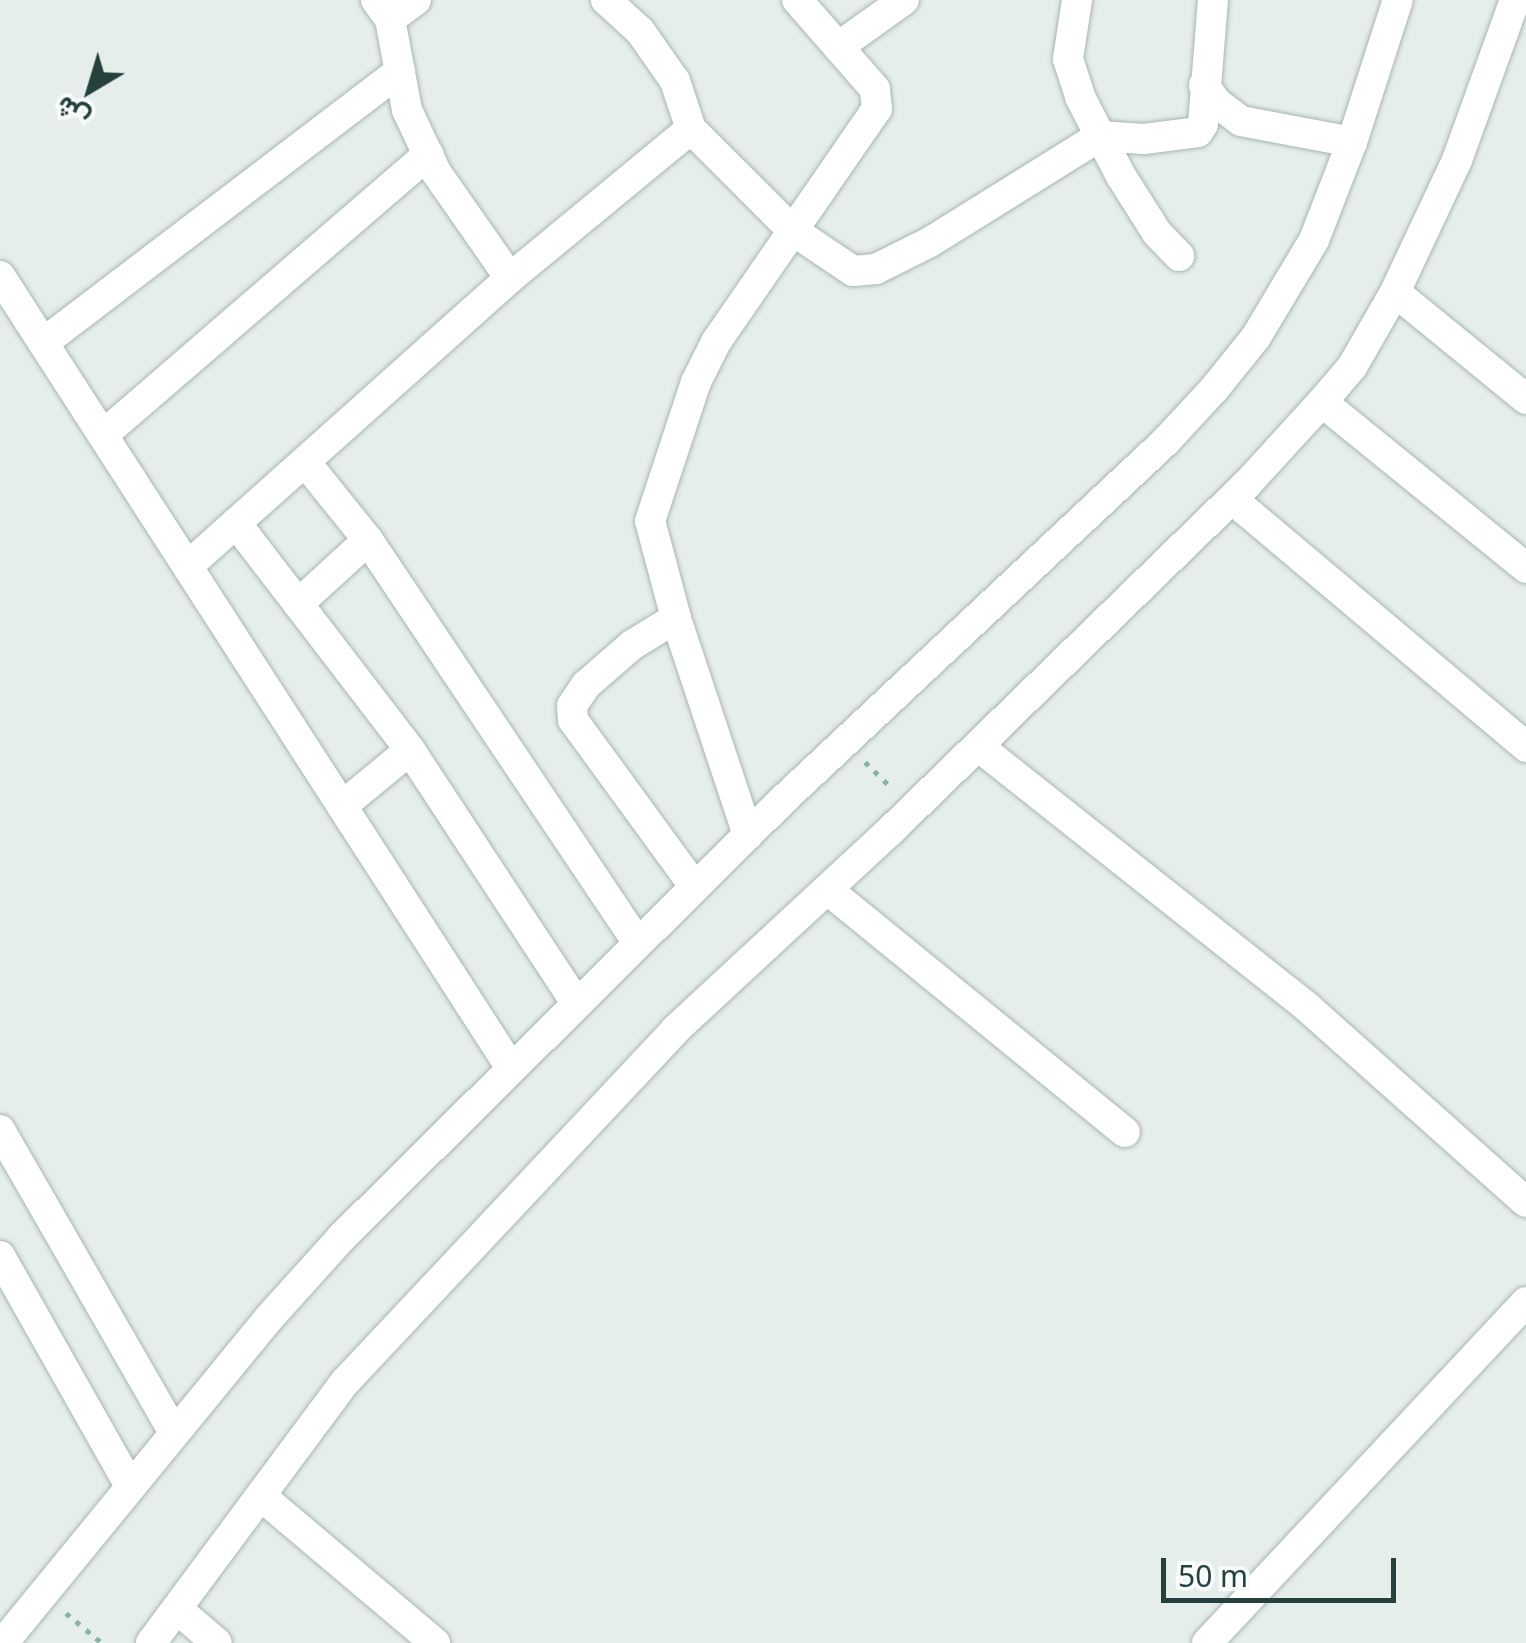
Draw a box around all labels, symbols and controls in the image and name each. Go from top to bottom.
north arrow [40,40,140,140]
text: ش [47,88,96,139]
scale bar [1166,1538,1401,1600]
text: 50 m [1178,1555,1248,1596]

